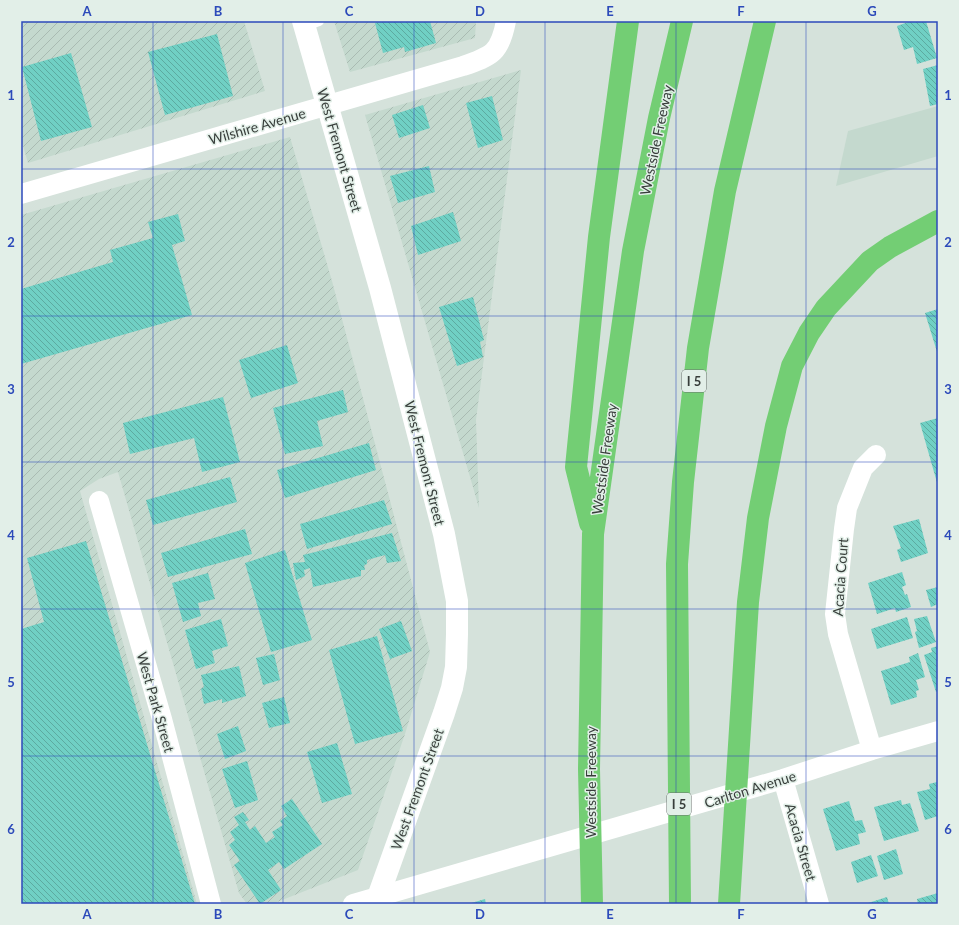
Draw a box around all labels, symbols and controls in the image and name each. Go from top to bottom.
text: A [81,3,92,19]
text: B [214,3,223,19]
text: C [345,3,354,19]
text: D [475,3,485,19]
text: E [606,3,614,19]
text: F [737,3,745,19]
text: G [867,3,877,19]
street label: Westside Freeway [636,83,676,197]
street label: West Fremont Street [314,86,366,214]
text: 1 [7,87,15,103]
text: 1 [944,87,952,103]
street label: Wilshire Avenue [207,104,307,148]
text: 2 [7,234,15,250]
text: 2 [944,234,952,250]
road number: I 5 [682,370,706,392]
text: 3 [7,381,15,397]
text: 3 [944,381,952,397]
street label: West Fremont Street [401,399,449,527]
street label: Westside Freeway [588,402,620,516]
text: 4 [7,527,15,543]
text: 4 [944,527,952,543]
street label: Acacia Court [829,537,851,617]
street label: West Park Street [134,650,178,754]
text: 5 [7,674,15,690]
text: 5 [944,674,952,690]
street label: Westside Freeway [582,725,599,838]
street label: West Fremont Street [387,726,447,852]
street label: Carlton Avenue [702,767,798,811]
road number: I 5 [667,793,691,815]
street label: Acacia Street [782,801,820,883]
text: 6 [7,821,15,837]
text: 6 [944,821,952,837]
text: A [81,906,92,922]
text: B [214,906,223,922]
text: C [345,906,354,922]
text: D [475,906,485,922]
text: E [606,906,614,922]
text: F [737,906,745,922]
text: G [867,906,877,922]

